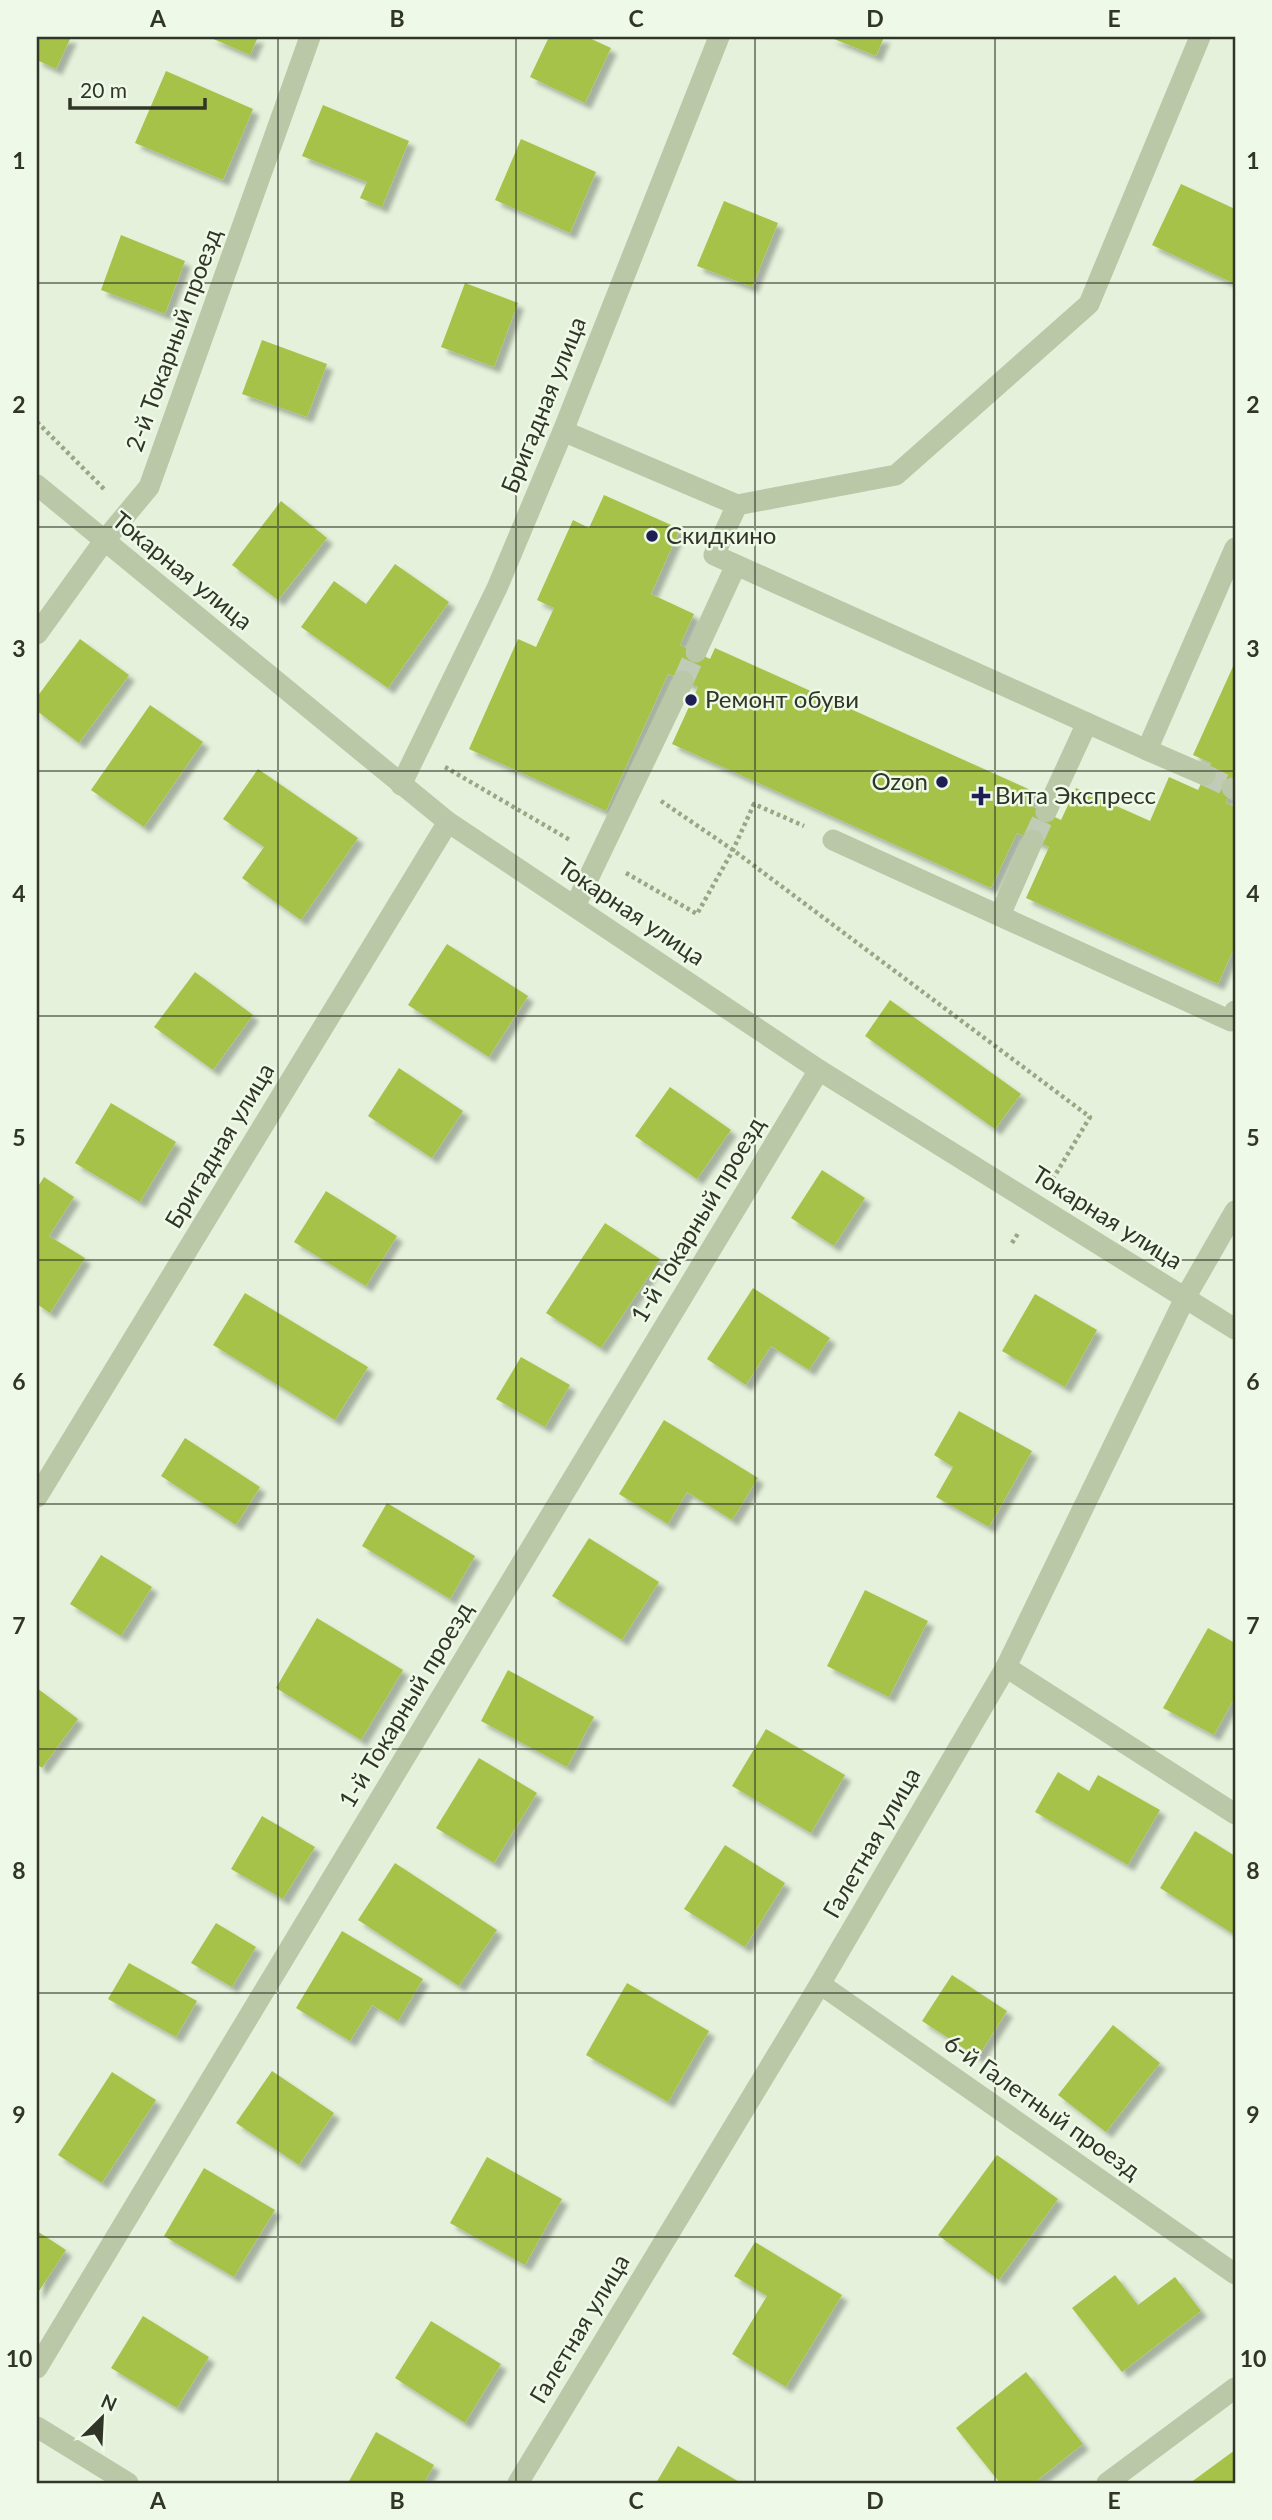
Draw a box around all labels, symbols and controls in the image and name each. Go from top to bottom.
text: A [149,4,167,32]
text: B [389,4,405,32]
text: C [628,4,644,32]
text: D [866,4,884,32]
text: E [1107,4,1121,32]
scale bar [70,66,205,110]
text: 20 m [80,77,127,102]
text: 1 [12,146,26,174]
text: 1 [1246,146,1260,174]
street label: 2-й Токарный проезд [119,224,226,455]
street label: Бригадная улица [494,312,591,497]
text: 2 [12,390,26,418]
text: 2 [1246,390,1260,418]
street label: Токарная улица [107,505,259,635]
place label: Скидкино [666,520,776,549]
marker: Скидкино [644,528,660,544]
text: 3 [12,634,26,662]
text: 3 [1246,634,1260,662]
place label: Ремонт обуви [705,684,859,713]
marker: Ремонт обуви [683,692,699,708]
place label: Ozon [871,766,928,795]
marker: Ozon [934,774,950,790]
place label: Вита Экспресс [995,780,1156,809]
marker: Вита Экспресс [973,788,989,804]
street label: Токарная улица [553,851,711,971]
text: 4 [12,879,26,907]
text: 4 [1246,879,1260,907]
street label: Бригадная улица [158,1057,279,1233]
street label: 1-й Токарный проезд [624,1111,770,1327]
text: 5 [12,1123,26,1151]
text: 5 [1246,1123,1260,1151]
street label: Токарная улица [1027,1159,1188,1274]
text: 6 [12,1367,26,1395]
text: 6 [1246,1367,1260,1395]
street label: 1-й Токарный проезд [332,1596,478,1812]
text: 7 [12,1611,26,1639]
text: 7 [1246,1611,1260,1639]
street label: Галетная улица [816,1762,925,1923]
text: 8 [12,1856,26,1884]
text: 8 [1246,1856,1260,1884]
street label: 6-й Галетный проезд [939,2027,1146,2184]
text: 9 [12,2100,26,2128]
text: 9 [1246,2100,1260,2128]
street label: Галетная улица [523,2248,635,2408]
text: 10 [6,2344,32,2372]
text: 10 [1240,2344,1266,2372]
north arrow [66,2384,136,2454]
text: N [98,2389,120,2415]
text: A [149,2486,167,2514]
text: B [389,2486,405,2514]
text: C [628,2486,644,2514]
text: D [866,2486,884,2514]
text: E [1107,2486,1121,2514]

